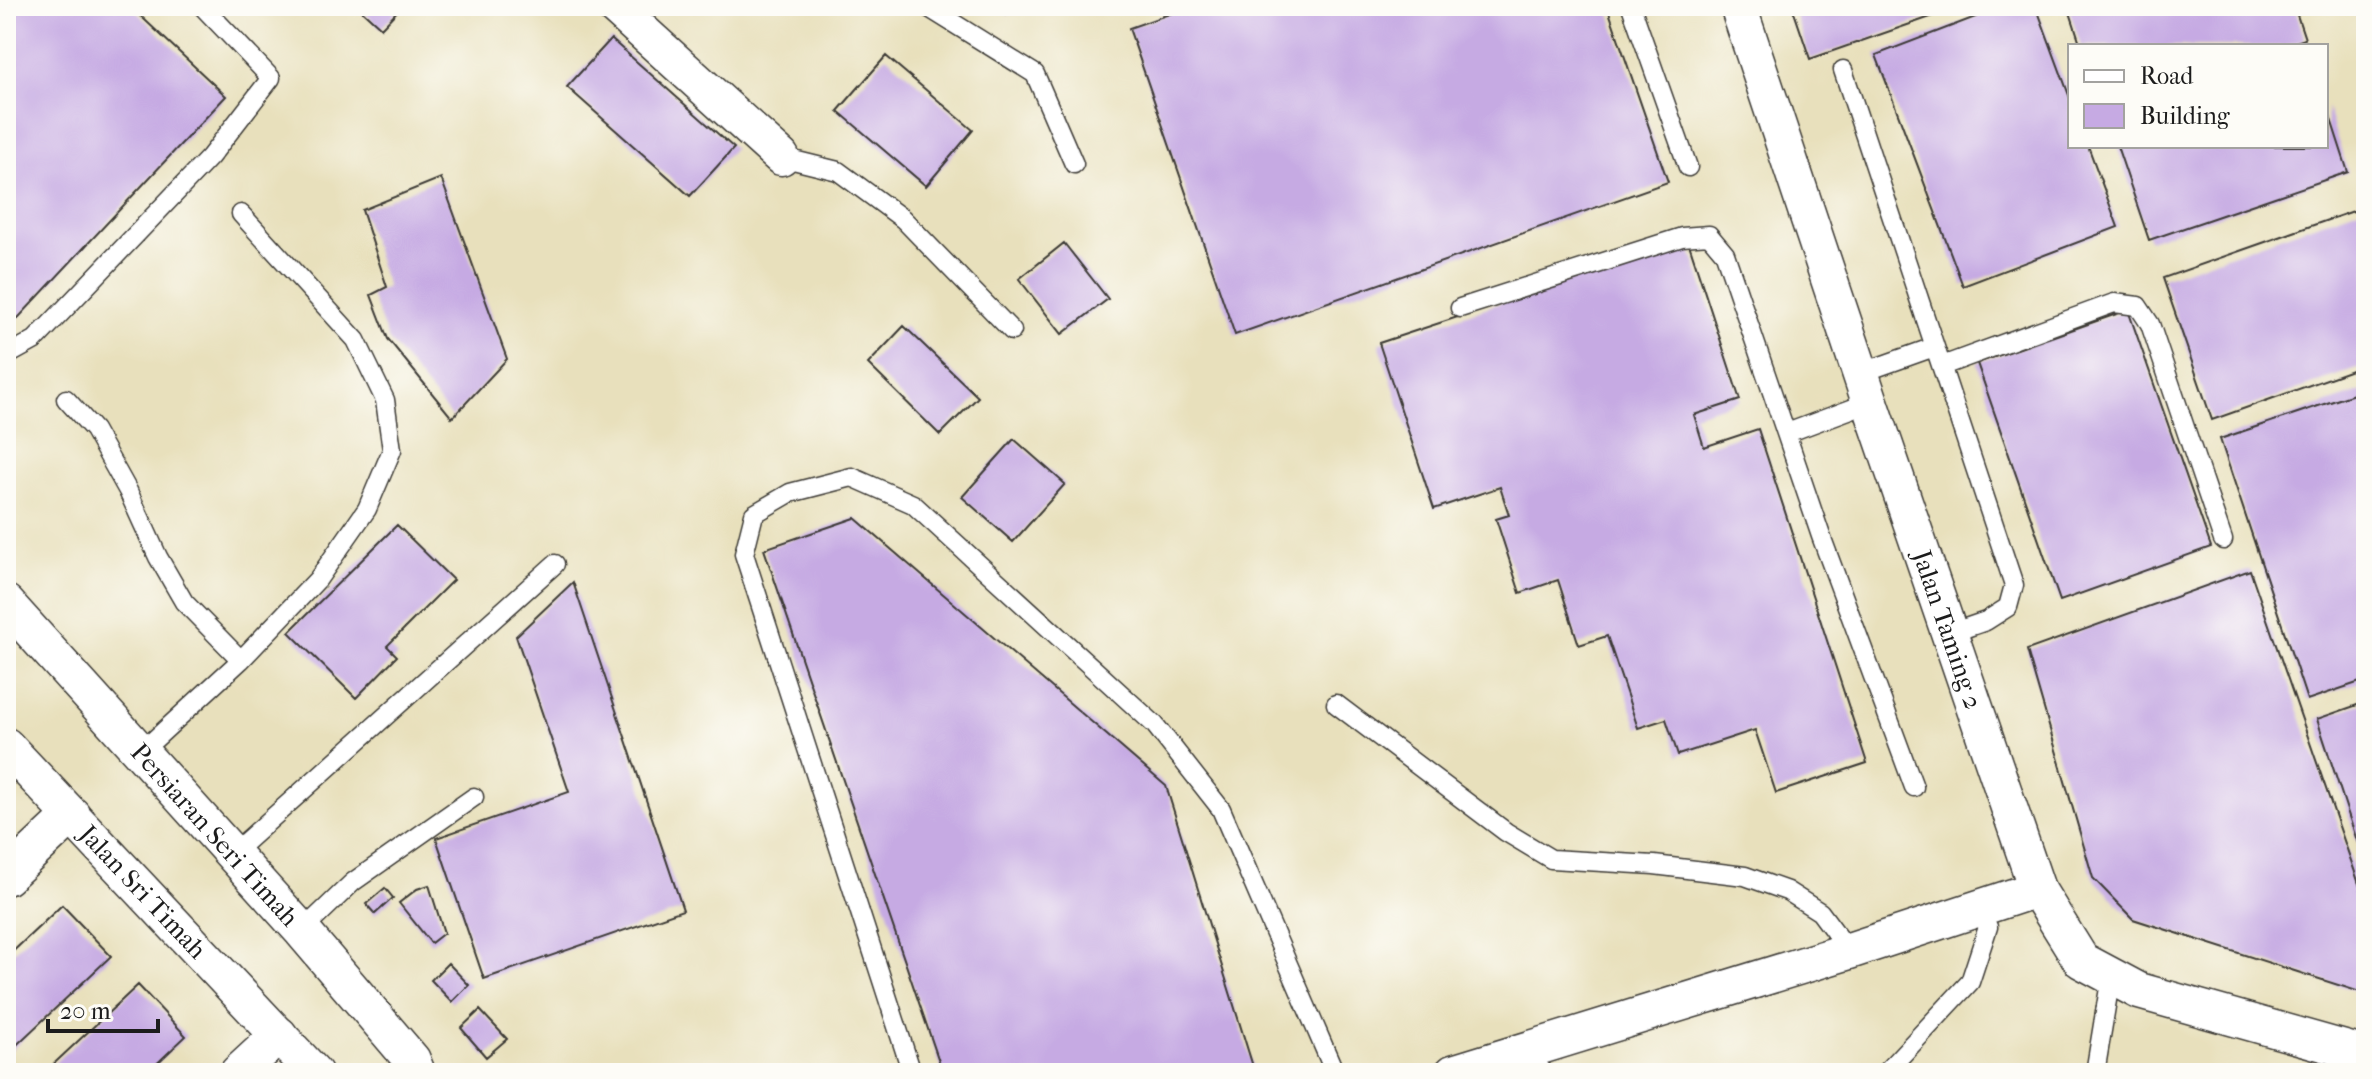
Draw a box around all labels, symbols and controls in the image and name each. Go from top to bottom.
legend [2068,44,2328,148]
text: Road [2140,62,2194,90]
text: Building [2140,102,2231,130]
street label: Jalan Taming 2 [1905,544,1989,713]
street label: Persiaran Seri Timah [124,737,305,933]
street label: Jalan Sri Timah [71,817,213,965]
scale bar [48,983,158,1033]
text: 20 m [60,997,111,1025]

